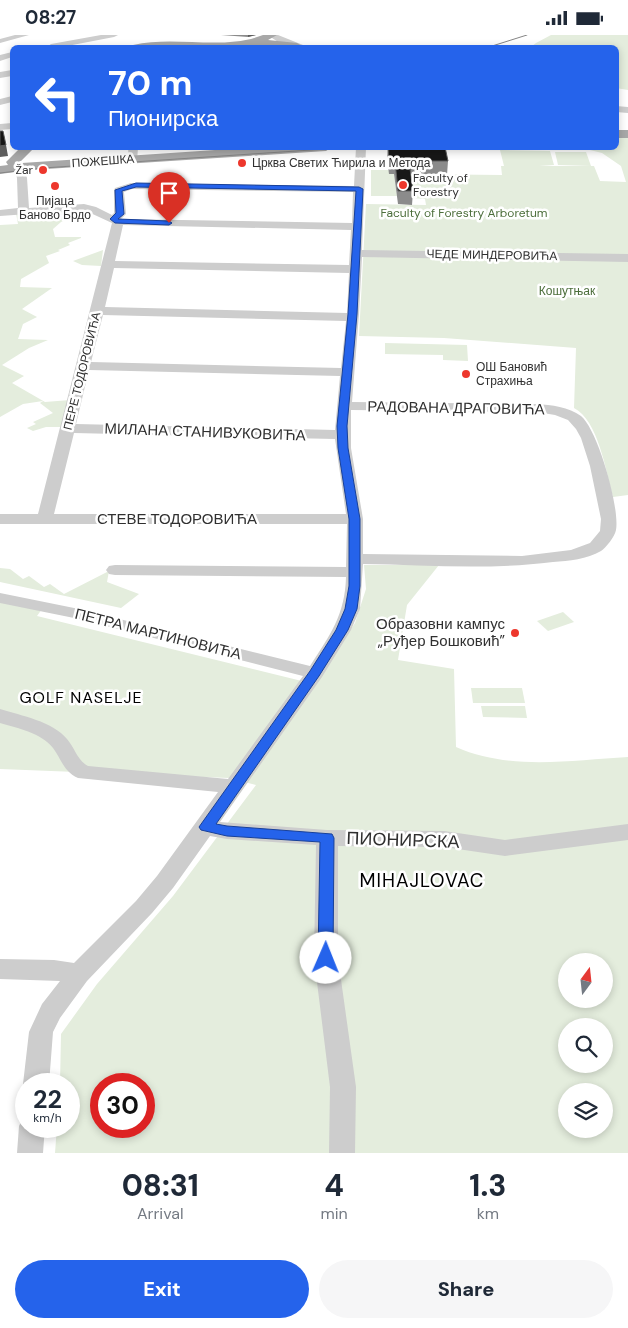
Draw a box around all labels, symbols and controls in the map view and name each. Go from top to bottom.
text: 08:27 [25,5,76,30]
text: 70 m [108,60,192,106]
icon: left [25,65,90,130]
text: Пионирска [108,104,218,133]
street label: ПОЖЕШКА [71,151,135,171]
place label: Црква Светих Ћирила и Метода [252,155,431,171]
marker: Црква Светих Ћирила и Метода [236,157,248,169]
place label: Žar [16,162,34,178]
marker: Žar [37,164,49,176]
place label: Faculty of Forestry [413,170,468,200]
pin [148,172,190,223]
icon: arrive [155,179,183,207]
marker: Faculty of Forestry [397,179,409,191]
marker: Пијаца Баново Брдо [49,180,61,192]
place label: Пијаца Баново Брдо [19,193,91,223]
park label: Faculty of Forestry Arboretum [380,205,548,221]
street label: ЧЕДЕ МИНДЕРОВИЋА [427,246,557,264]
park label: Кошутњак [539,283,596,299]
street label: ПЕРЕ ТОДОРОВИЋА [60,310,104,432]
place label: ОШ Бановић Страхиња [476,359,547,389]
marker: ОШ Бановић Страхиња [460,368,472,380]
street label: РАДОВАНА ДРАГОВИЋА [367,396,545,420]
street label: МИЛАНА СТАНИВУКОВИЋА [104,418,306,446]
street label: СТЕВЕ ТОДОРОВИЋА [97,509,257,529]
street label: ПЕТРА МАРТИНОВИЋА [73,604,243,664]
place label: Образовни кампус „Руђер Бошковић” [376,614,505,651]
marker: Образовни кампус „Руђер Бошковић” [509,627,521,639]
district label: GOLF NASELJE [19,687,143,708]
street label: ПИОНИРСКА [346,826,460,854]
district label: MIHAJLOVAC [360,868,484,893]
position arrow [299,931,351,983]
north arrow [558,953,612,1007]
map controls [558,953,613,1138]
button: search [558,1018,613,1073]
speed limit sign: 30 [90,1073,155,1138]
text: 22 [33,1083,62,1116]
button: layers [558,1083,613,1138]
text: km/h [33,1110,62,1126]
text: 08:31 [122,1166,199,1205]
text: 4 [324,1166,344,1205]
text: 1.3 [469,1166,506,1205]
text: Arrival [137,1203,184,1224]
text: min [320,1203,348,1224]
text: km [477,1203,499,1224]
button: Exit [15,1260,309,1318]
button: Share [319,1260,613,1318]

